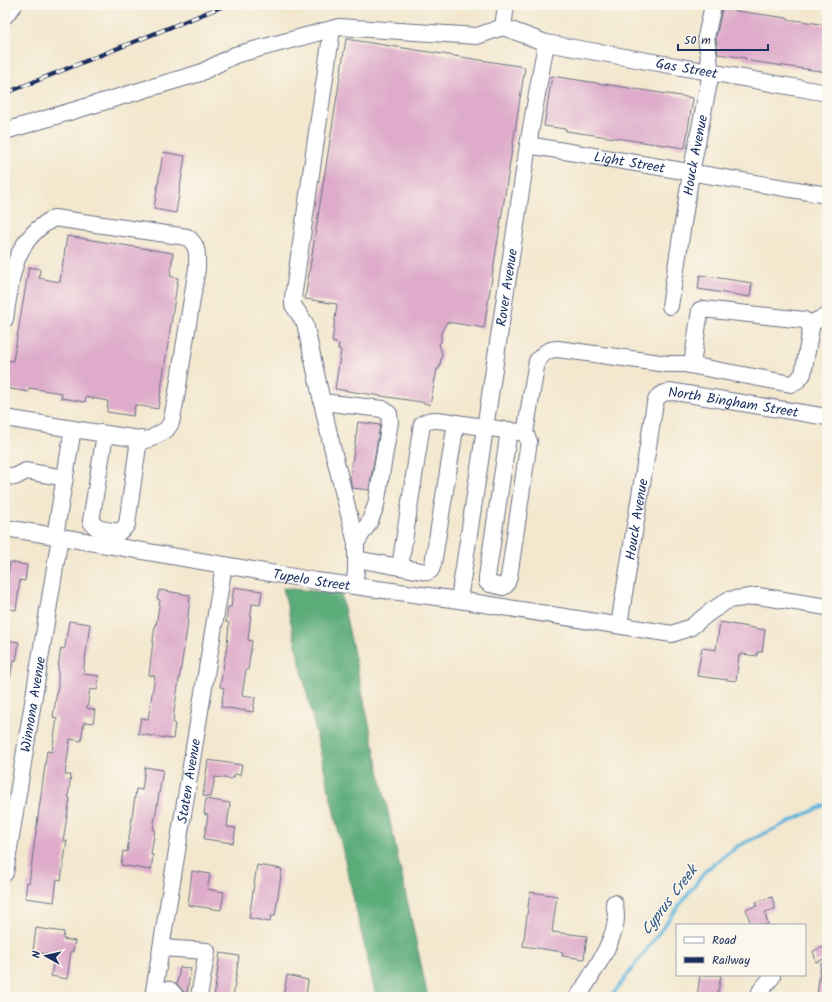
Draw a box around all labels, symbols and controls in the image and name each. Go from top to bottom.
scale bar [678,26,768,52]
text: 50 m [684,31,711,50]
street label: Gas Street [654,53,720,85]
street label: Houck Avenue [678,112,715,197]
street label: Light Street [592,146,667,180]
street label: Rover Avenue [491,247,524,328]
street label: North Bingham Street [668,382,801,424]
street label: Houck Avenue [620,477,655,562]
street label: Tupelo Street [271,564,352,597]
street label: Winnona Avenue [15,654,52,754]
street label: Staten Avenue [172,736,207,825]
water label: Cyprus Creek [635,859,705,941]
legend [676,924,806,976]
text: Road [712,931,737,950]
north arrow [26,936,66,976]
text: N [28,950,46,959]
text: Railway [712,951,750,970]

